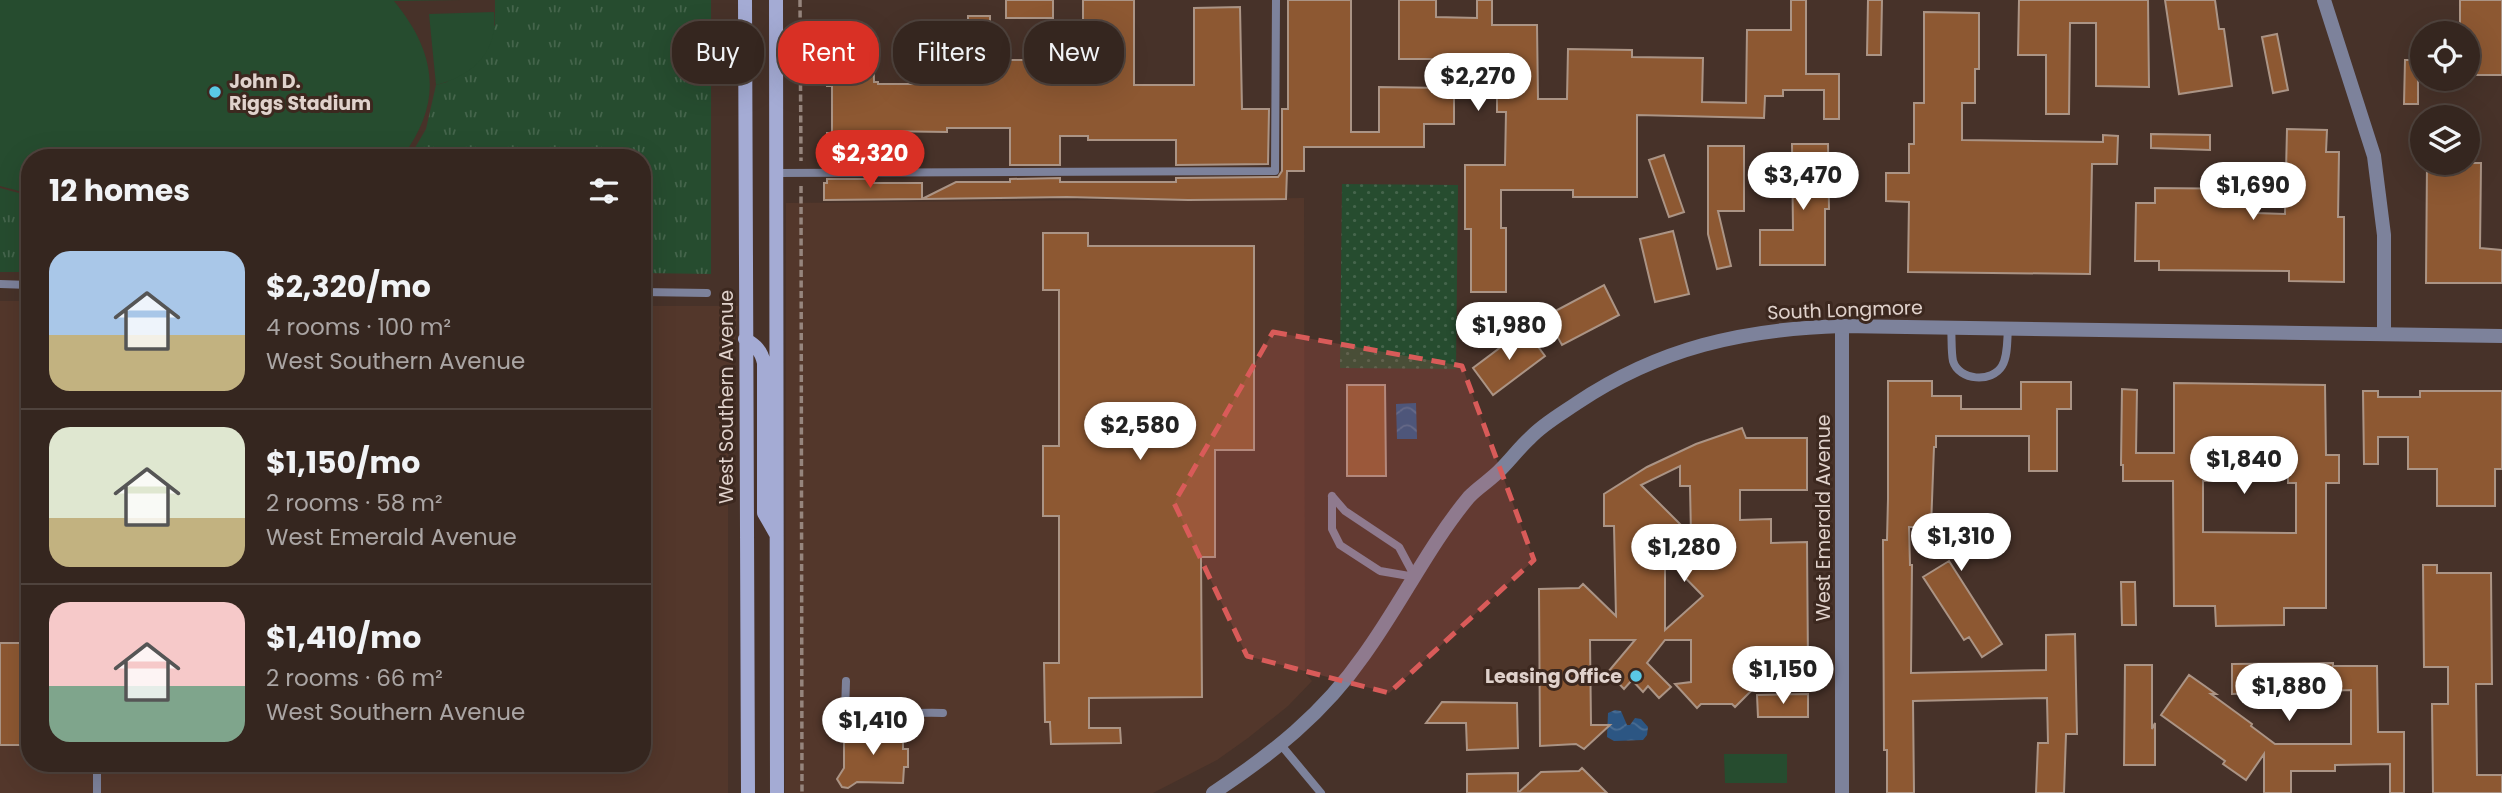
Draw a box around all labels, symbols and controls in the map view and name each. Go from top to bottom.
chip: Buy [672,21,764,84]
chip: Rent [778,21,879,84]
chip: Filters [893,21,1010,84]
chip: New [1024,21,1124,84]
map controls [2410,21,2480,175]
button: locate [2410,21,2480,91]
pin: $2,270 [1421,54,1535,113]
text: $2,270 [1440,60,1516,92]
place label: John D. Riggs Stadium [229,68,371,117]
marker: John D. Riggs Stadium [207,84,223,100]
button: layers [2410,105,2480,175]
pin: $2,320 [813,130,927,190]
text: $2,320 [832,137,908,169]
pin: $3,470 [1746,152,1860,212]
text: $3,470 [1764,159,1842,191]
pin: $1,690 [2196,162,2310,222]
text: 12 homes [49,169,190,212]
text: $1,690 [2216,169,2290,201]
icon: filters [585,172,623,210]
text: $2,320/mo [266,265,431,308]
icon: home [105,279,189,363]
street label: West Southern Avenue [713,290,740,504]
street label: South Longmore [1767,294,1923,326]
pin: $1,980 [1452,302,1566,362]
text: $1,980 [1472,309,1546,341]
text: 4 rooms · 100 m² [266,311,451,343]
text: West Southern Avenue [266,345,525,377]
pin: $2,580 [1083,402,1197,462]
text: $2,580 [1100,409,1180,441]
street label: West Emerald Avenue [1810,414,1837,622]
pin: $1,840 [2187,436,2301,496]
text: $1,150/mo [266,441,420,484]
text: $1,840 [2206,443,2282,475]
icon: home [105,455,189,539]
text: 2 rooms · 58 m² [266,487,443,519]
pin: $1,310 [1904,514,2018,573]
text: $1,310 [1927,520,1995,552]
text: West Emerald Avenue [266,521,517,553]
pin: $1,280 [1627,524,1741,584]
text: $1,280 [1647,531,1721,563]
text: $1,410/mo [266,616,421,659]
icon: home [105,630,189,714]
pin: $1,150 [1726,646,1840,706]
text: $1,150 [1749,653,1817,685]
text: 2 rooms · 66 m² [266,662,443,694]
place label: Leasing Office [1485,663,1622,690]
pin: $1,880 [2232,664,2346,723]
marker: Leasing Office [1628,668,1644,684]
text: $1,880 [2251,670,2327,702]
text: West Southern Avenue [266,696,525,728]
pin: $1,410 [816,698,930,757]
text: $1,410 [838,704,908,736]

